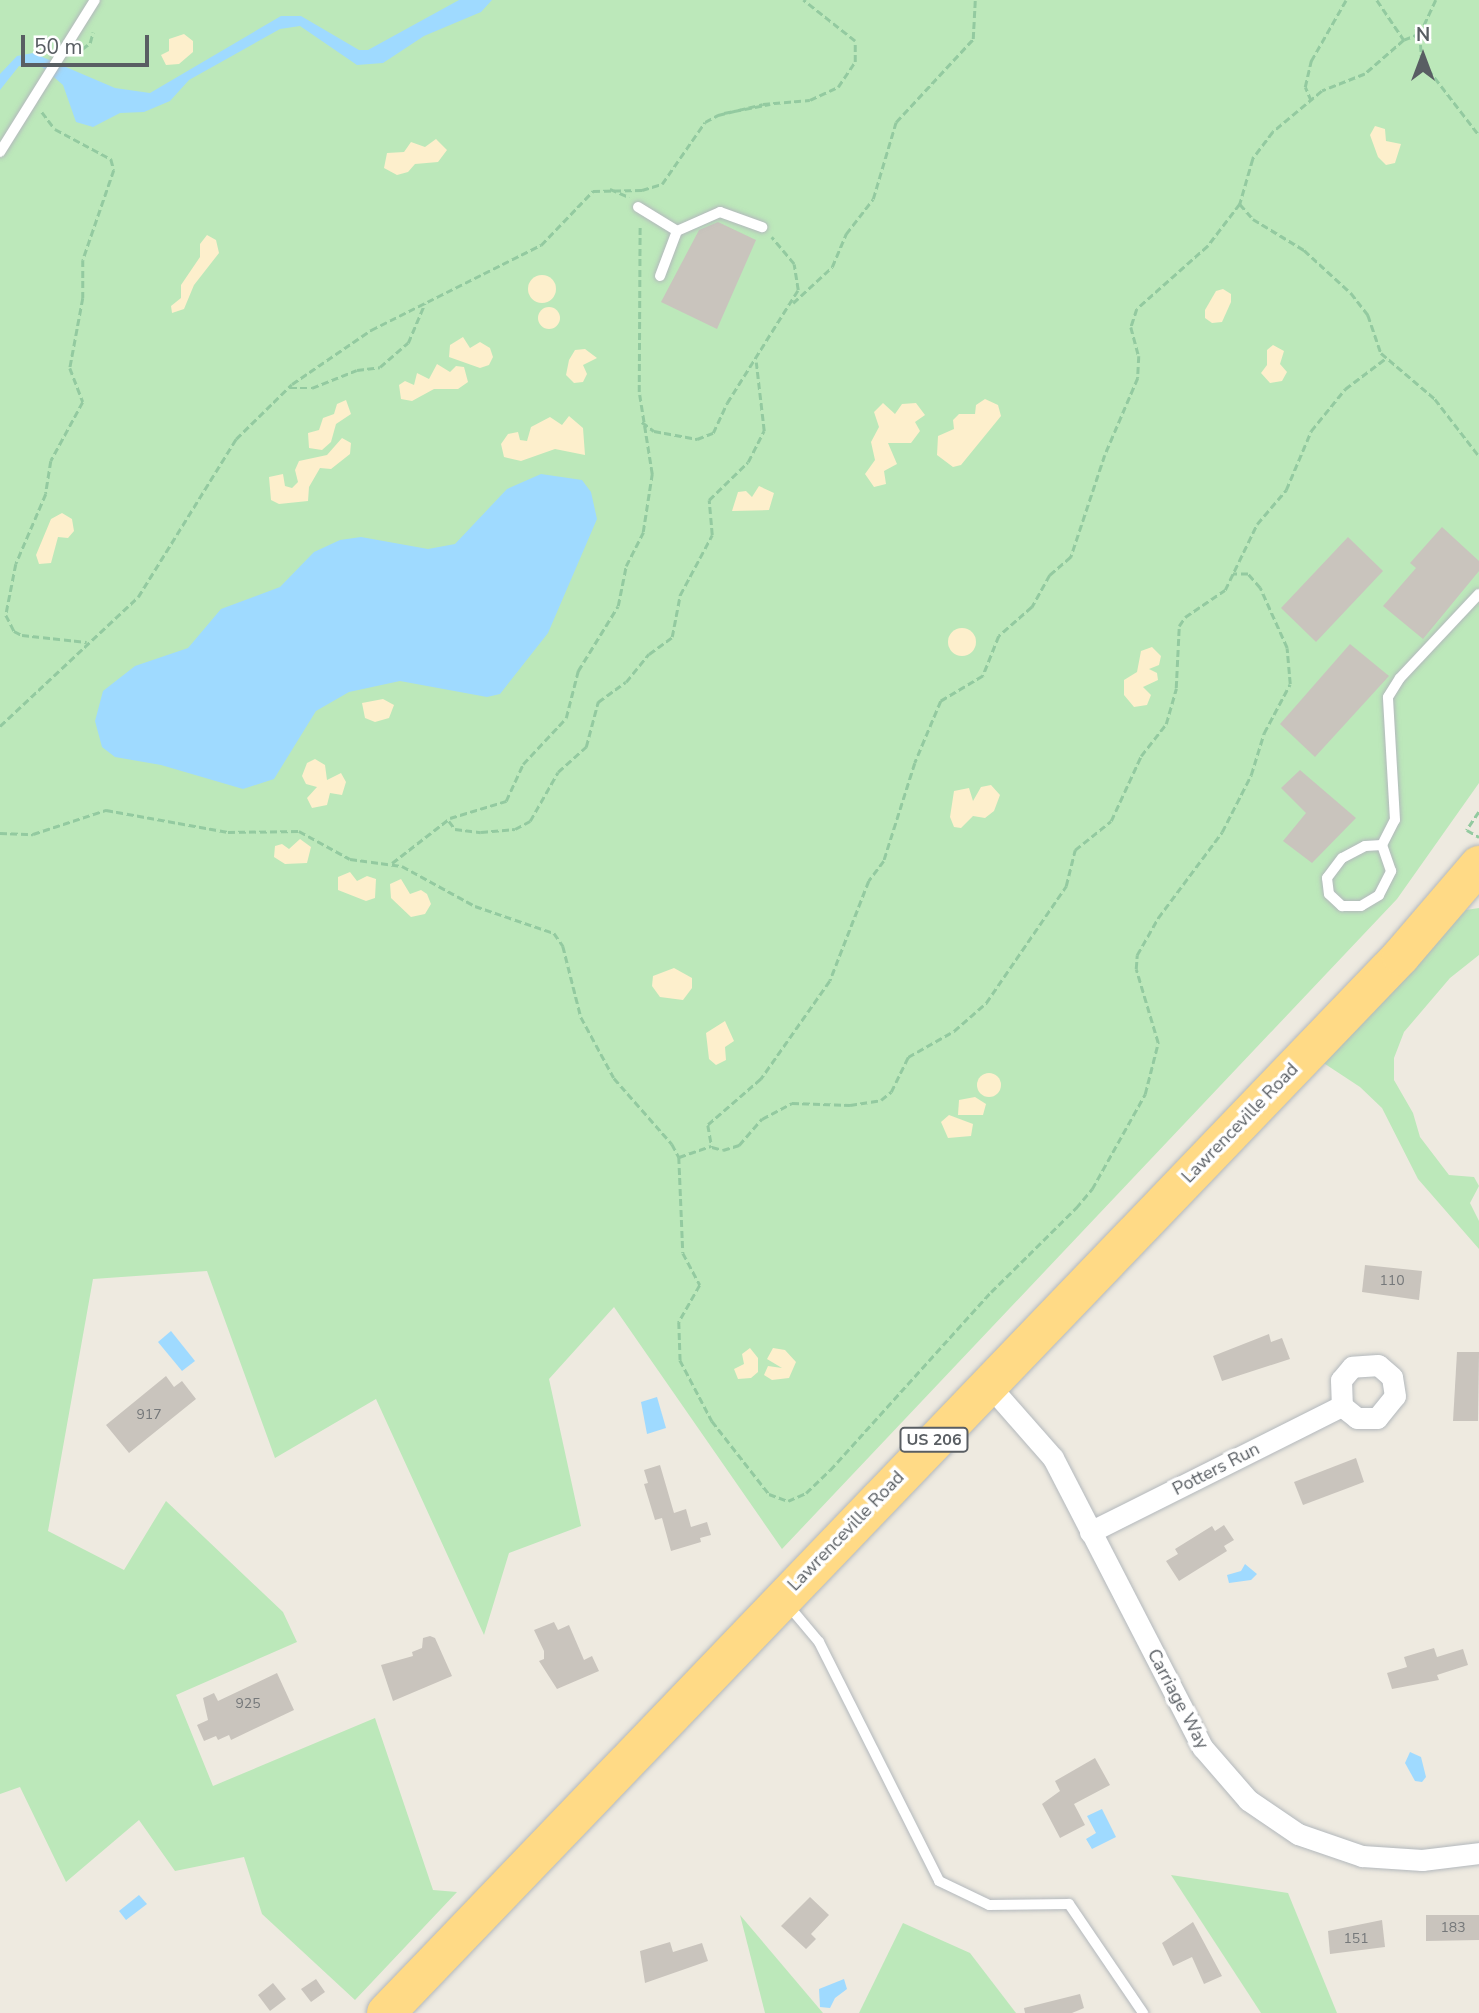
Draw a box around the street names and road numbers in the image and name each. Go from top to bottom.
street label: Lawrenceville Road [1177,1059,1303,1187]
road number: US 206 [899,1428,969,1452]
street label: Potters Run [1169,1438,1263,1500]
street label: Lawrenceville Road [783,1467,909,1595]
street label: Carriage Way [1143,1645,1213,1753]

